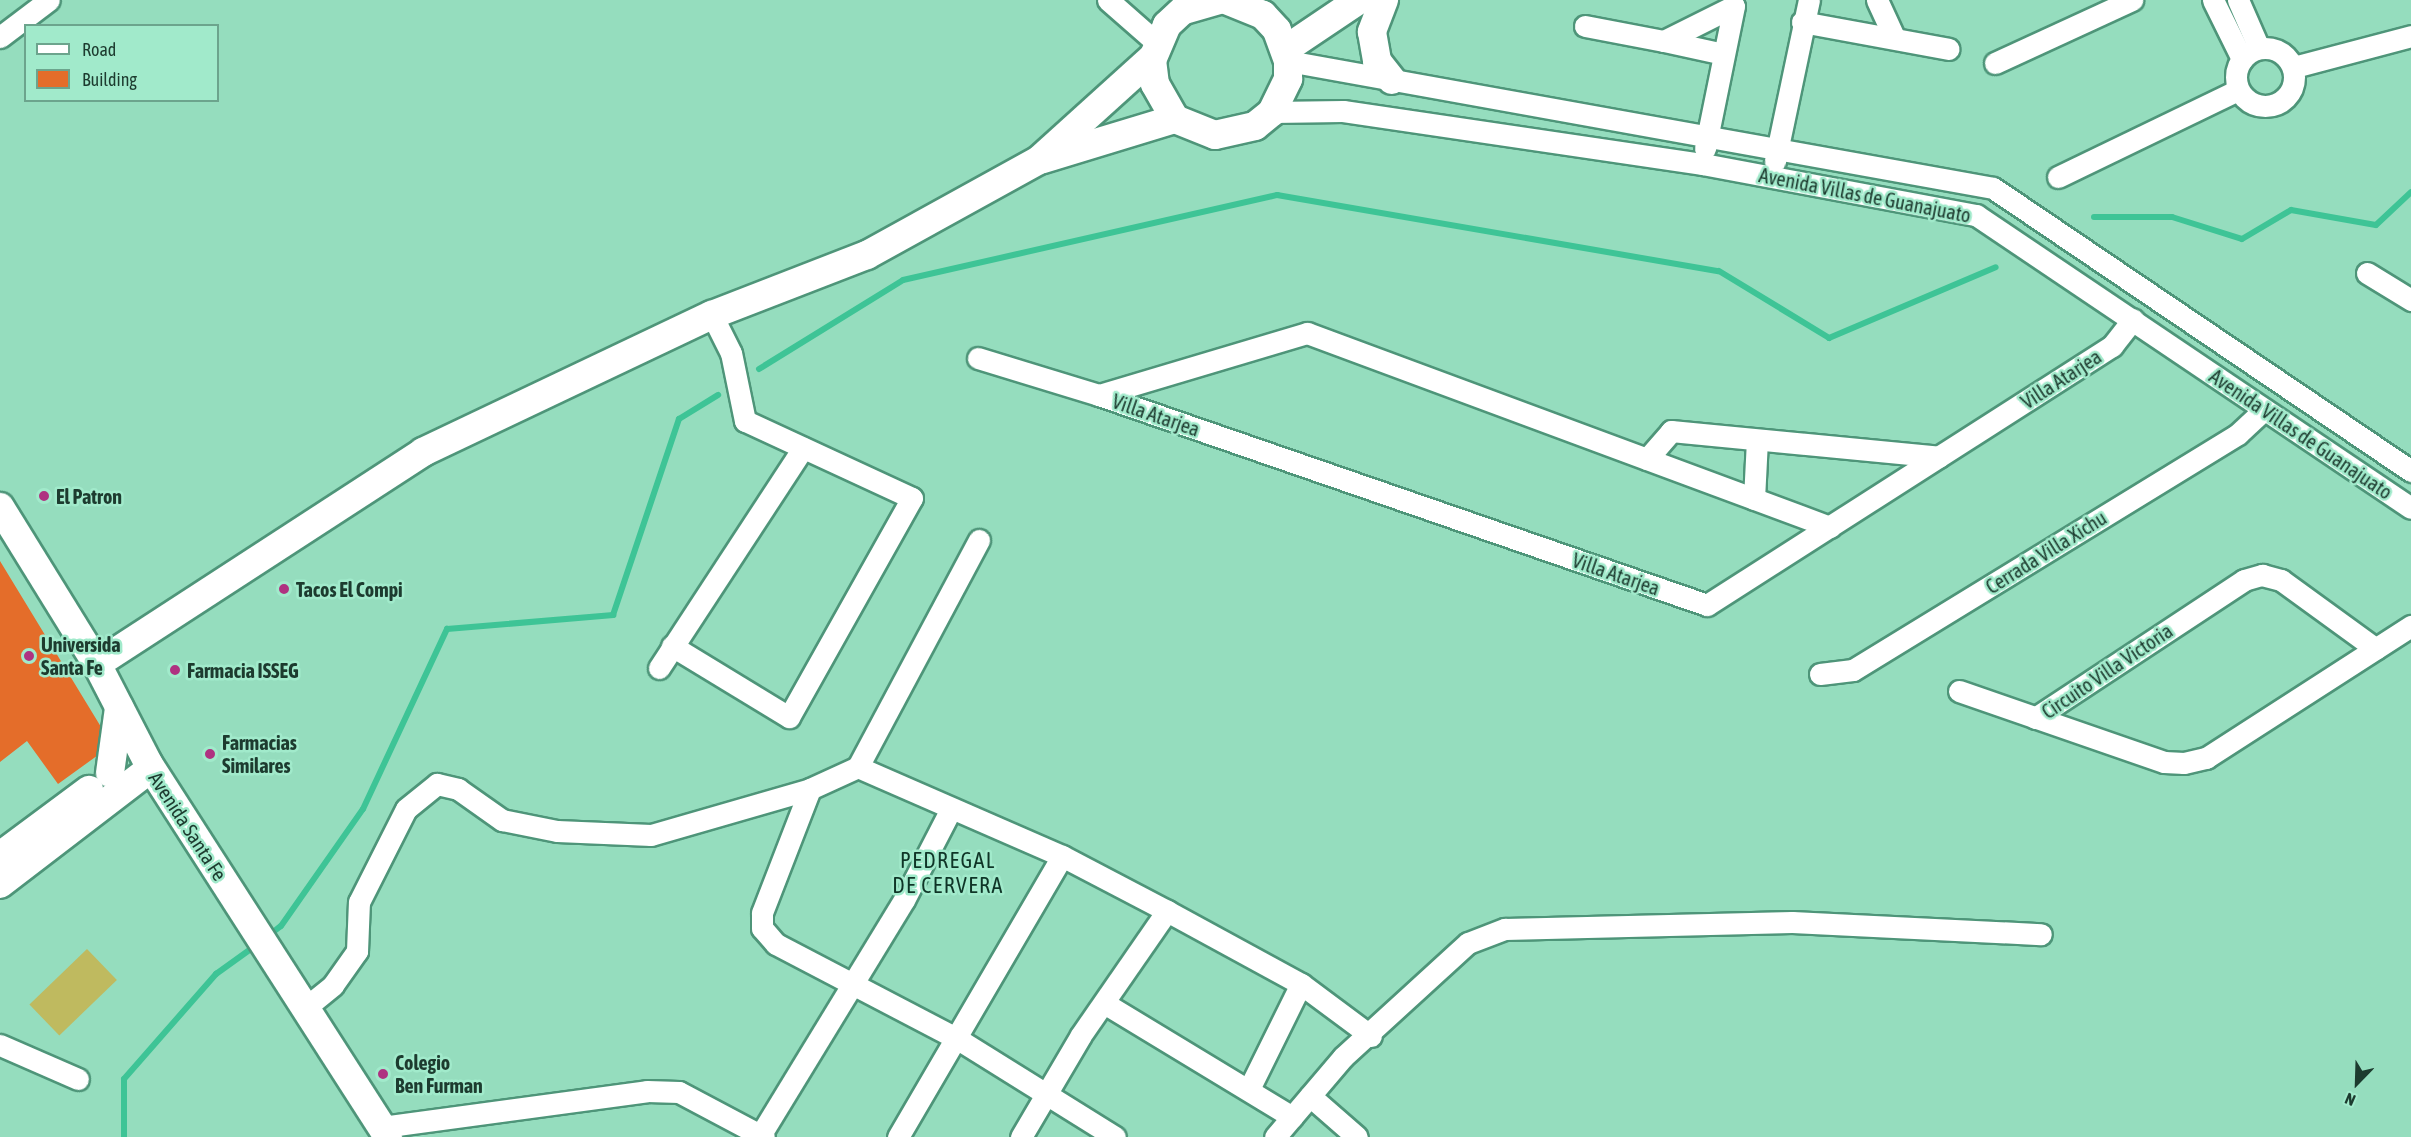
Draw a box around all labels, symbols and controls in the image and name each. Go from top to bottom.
legend [24,24,219,102]
text: Road [82,39,116,60]
text: Building [82,69,137,90]
street label: Avenida Villas de Guanajuato [1757,163,1973,227]
street label: Villa Atarjea [2016,344,2106,414]
street label: Avenida Villas de Guanajuato [2205,364,2397,504]
street label: Villa Atarjea [1109,389,1203,441]
place label: El Patron [56,484,122,508]
marker: El Patron [37,489,51,503]
street label: Cerrada Villa Xichu [1981,505,2111,599]
street label: Villa Atarjea [1569,548,1663,600]
place label: Tacos El Compi [296,577,403,601]
marker: Tacos El Compi [277,582,291,596]
street label: Circuito Villa Victoria [2037,618,2177,724]
place label: Universida Santa Fe [41,632,121,679]
marker: Universida Santa Fe [22,649,36,663]
place label: Farmacia ISSEG [187,658,299,682]
marker: Farmacia ISSEG [168,663,182,677]
place label: Farmacias Similares [222,730,297,777]
marker: Farmacias Similares [203,747,217,761]
street label: Avenida Santa Fe [144,767,232,885]
district label: PEDREGAL DE CERVERA [892,847,1004,898]
place label: Colegio Ben Furman [395,1050,483,1097]
north arrow [2327,1053,2387,1113]
marker: Colegio Ben Furman [376,1067,390,1081]
text: N [2342,1089,2358,1110]

